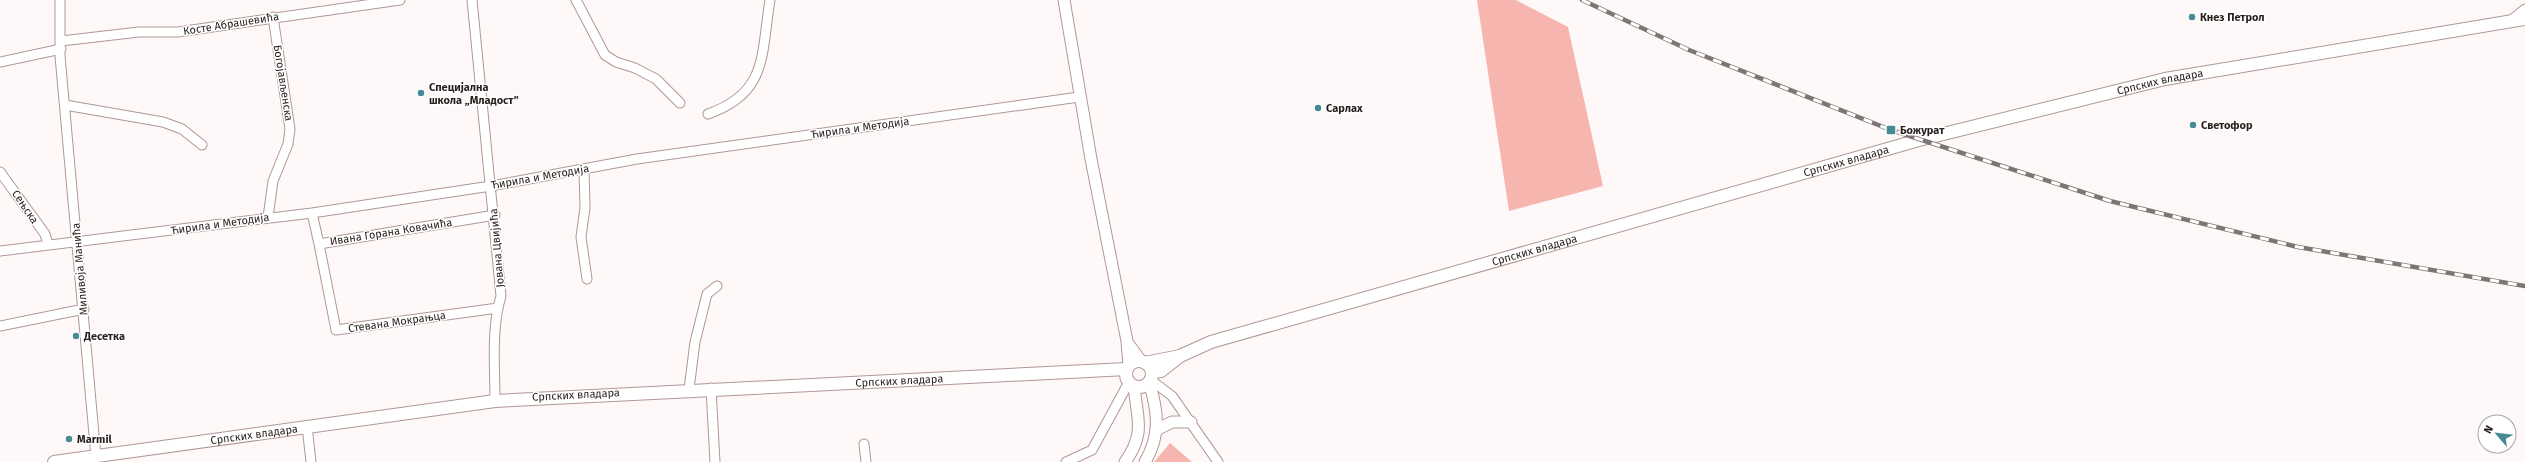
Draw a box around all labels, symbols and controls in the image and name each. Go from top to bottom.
street label: Косте Абрашевића [182,10,280,38]
place label: Кнез Петрол [2200,11,2265,24]
marker: Кнез Петрол [2187,12,2197,22]
street label: Богојављенска [271,44,295,122]
street label: Српских владара [2115,66,2204,97]
place label: Специјална школа „Младост” [429,81,519,107]
marker: Специјална школа „Младост” [416,88,426,98]
place label: Сарлах [1326,102,1363,115]
marker: Сарлах [1313,103,1323,113]
street label: Ћирила и Методија [810,115,910,141]
place label: Светофор [2201,119,2253,132]
marker: Светофор [2188,120,2198,130]
marker: Божурат [1885,124,1897,136]
place label: Божурат [1900,124,1945,137]
street label: Српских владара [1802,143,1890,179]
street label: Ћирила и Методија [490,162,590,192]
street label: Сењска [9,188,41,226]
street label: Јована Цвијића [487,208,507,288]
street label: Ћирила и Методија [170,211,270,237]
street label: Ивана Горана Ковачића [329,216,453,248]
street label: Миливоја Манића [69,222,91,316]
street label: Српских владара [1490,231,1579,268]
street label: Стевана Мокрањца [347,309,447,335]
place label: Десетка [83,330,125,343]
marker: Десетка [71,331,81,341]
street label: Српских владара [855,372,944,389]
street label: Српских владара [532,386,620,404]
north arrow [2477,414,2517,454]
street label: Српских владара [210,422,299,447]
text: N [2481,423,2496,436]
place label: Marmil [77,433,112,446]
marker: Marmil [64,434,74,444]

